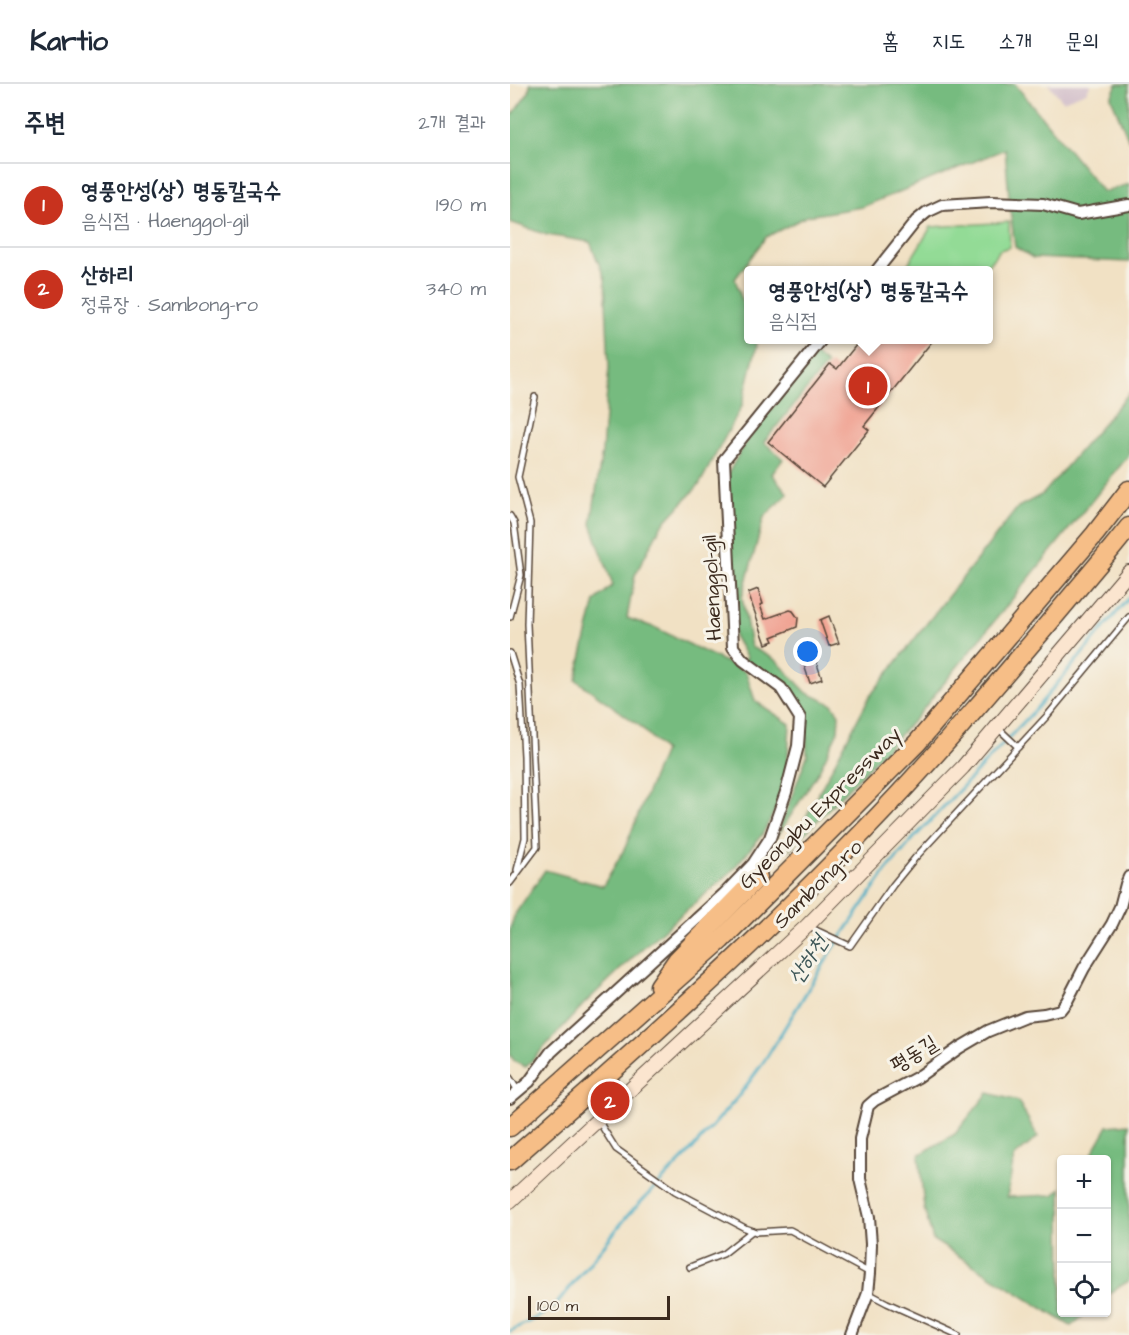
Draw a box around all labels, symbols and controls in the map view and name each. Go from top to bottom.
text: Kartio [30,22,108,61]
text: 홈 [882,27,899,56]
text: 지도 [932,27,965,56]
text: 소개 [998,27,1032,56]
text: 문의 [1065,27,1099,56]
text: 주변 [24,105,66,141]
text: 2개 결과 [418,109,486,137]
text: 영풍안성(상) 명동칼국수 [81,176,281,207]
text: 1 [42,191,45,219]
text: 190 m [436,191,486,219]
text: 음식점 · Haenggol-gil [81,207,249,235]
text: 산하리 [81,260,134,291]
popup [744,266,993,344]
text: 2 [38,275,49,303]
text: 340 m [426,275,486,303]
text: 영풍안성(상) 명동칼국수 [768,276,969,307]
text: 정류장 · Sambong-ro [81,291,258,319]
text: 음식점 [768,307,817,335]
pin: 1 [848,364,888,408]
street label: Haenggol-gil [695,534,731,642]
your location [793,637,822,666]
street label: Gyeongbu Expressway [732,720,909,897]
street label: Sambong-ro [767,833,871,936]
water label: 산하천 [781,927,837,991]
street label: 평동길 [885,1028,943,1080]
pin: 2 [590,1078,630,1124]
map controls [1057,1155,1111,1317]
button: + [1057,1155,1111,1209]
button: − [1057,1209,1111,1263]
button: locate [1057,1263,1111,1317]
scale bar [528,1293,670,1320]
text: 100 m [537,1295,578,1317]

